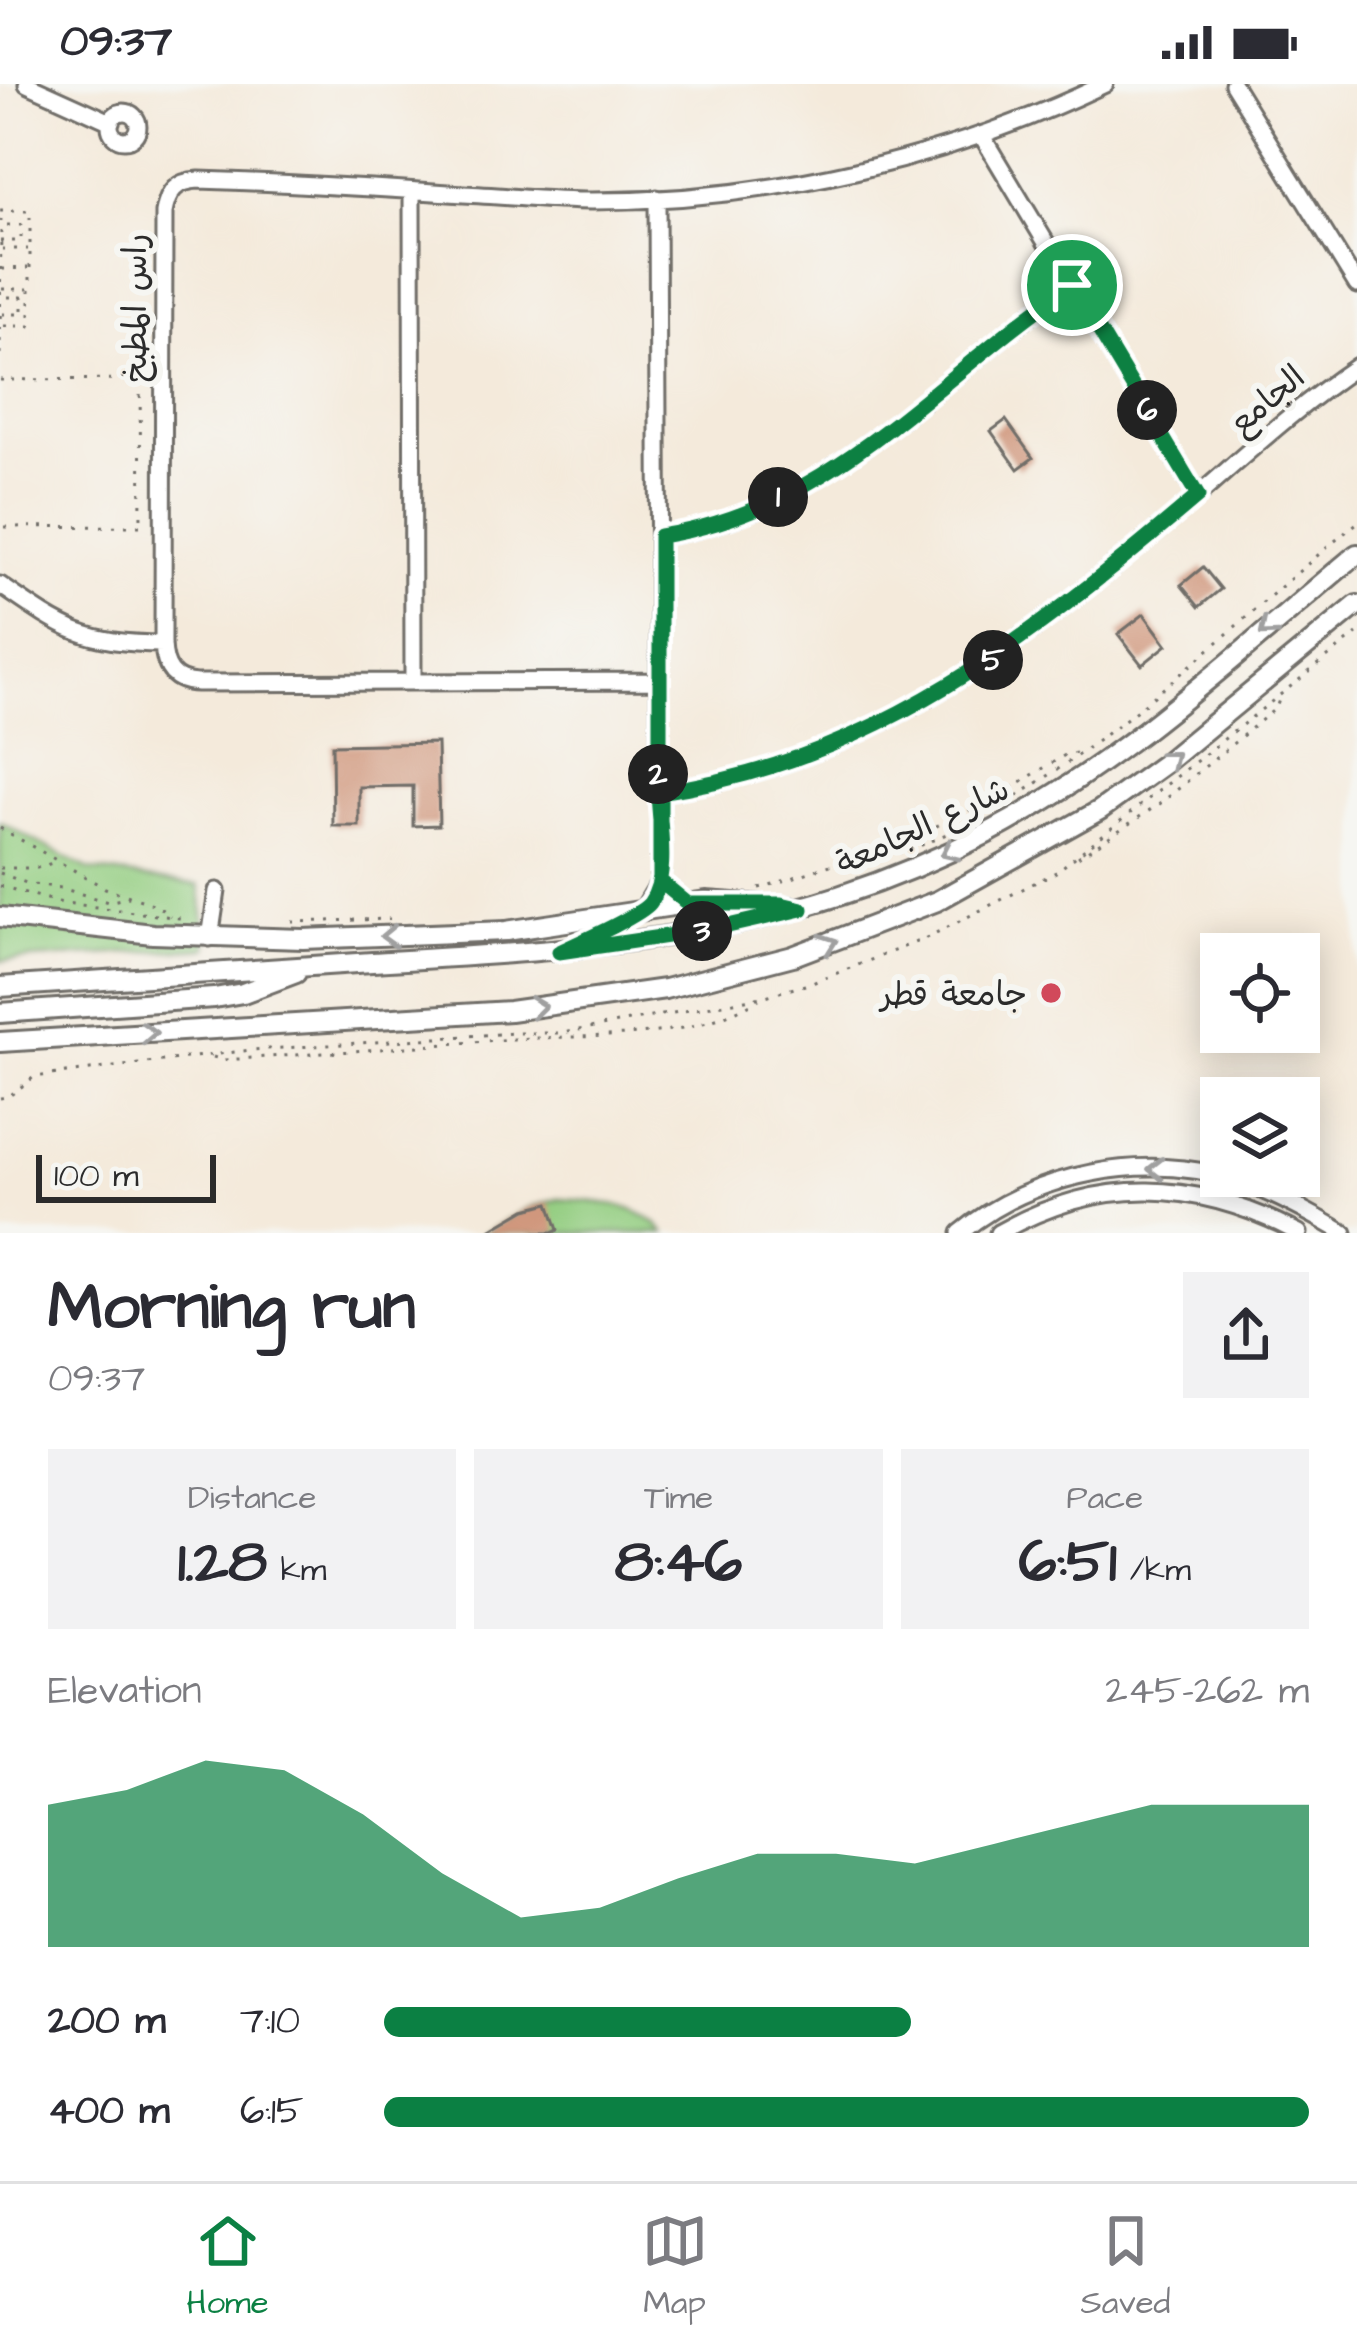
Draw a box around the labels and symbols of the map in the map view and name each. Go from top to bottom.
street label: راس المطبخ [113,233,159,383]
pin [1021,234,1123,336]
street label: الجامع [1219,355,1315,446]
pin: 6 [1117,380,1177,440]
pin: 1 [748,467,808,527]
one-way arrow [1259,614,1281,636]
pin: 5 [963,630,1023,690]
pin: 2 [628,744,688,804]
one-way arrow [1157,751,1179,772]
street label: شارع الجامعة [828,766,1017,887]
one-way arrow [940,838,961,861]
pin: 3 [672,901,732,961]
one-way arrow [379,923,398,949]
one-way arrow [817,933,838,957]
place label: جامعة قطر [878,972,1027,1018]
marker: جامعة قطر [1038,980,1064,1006]
one-way arrow [528,995,548,1021]
one-way arrow [140,1020,159,1046]
scale bar [36,1149,216,1202]
one-way arrow [1147,1156,1165,1182]

